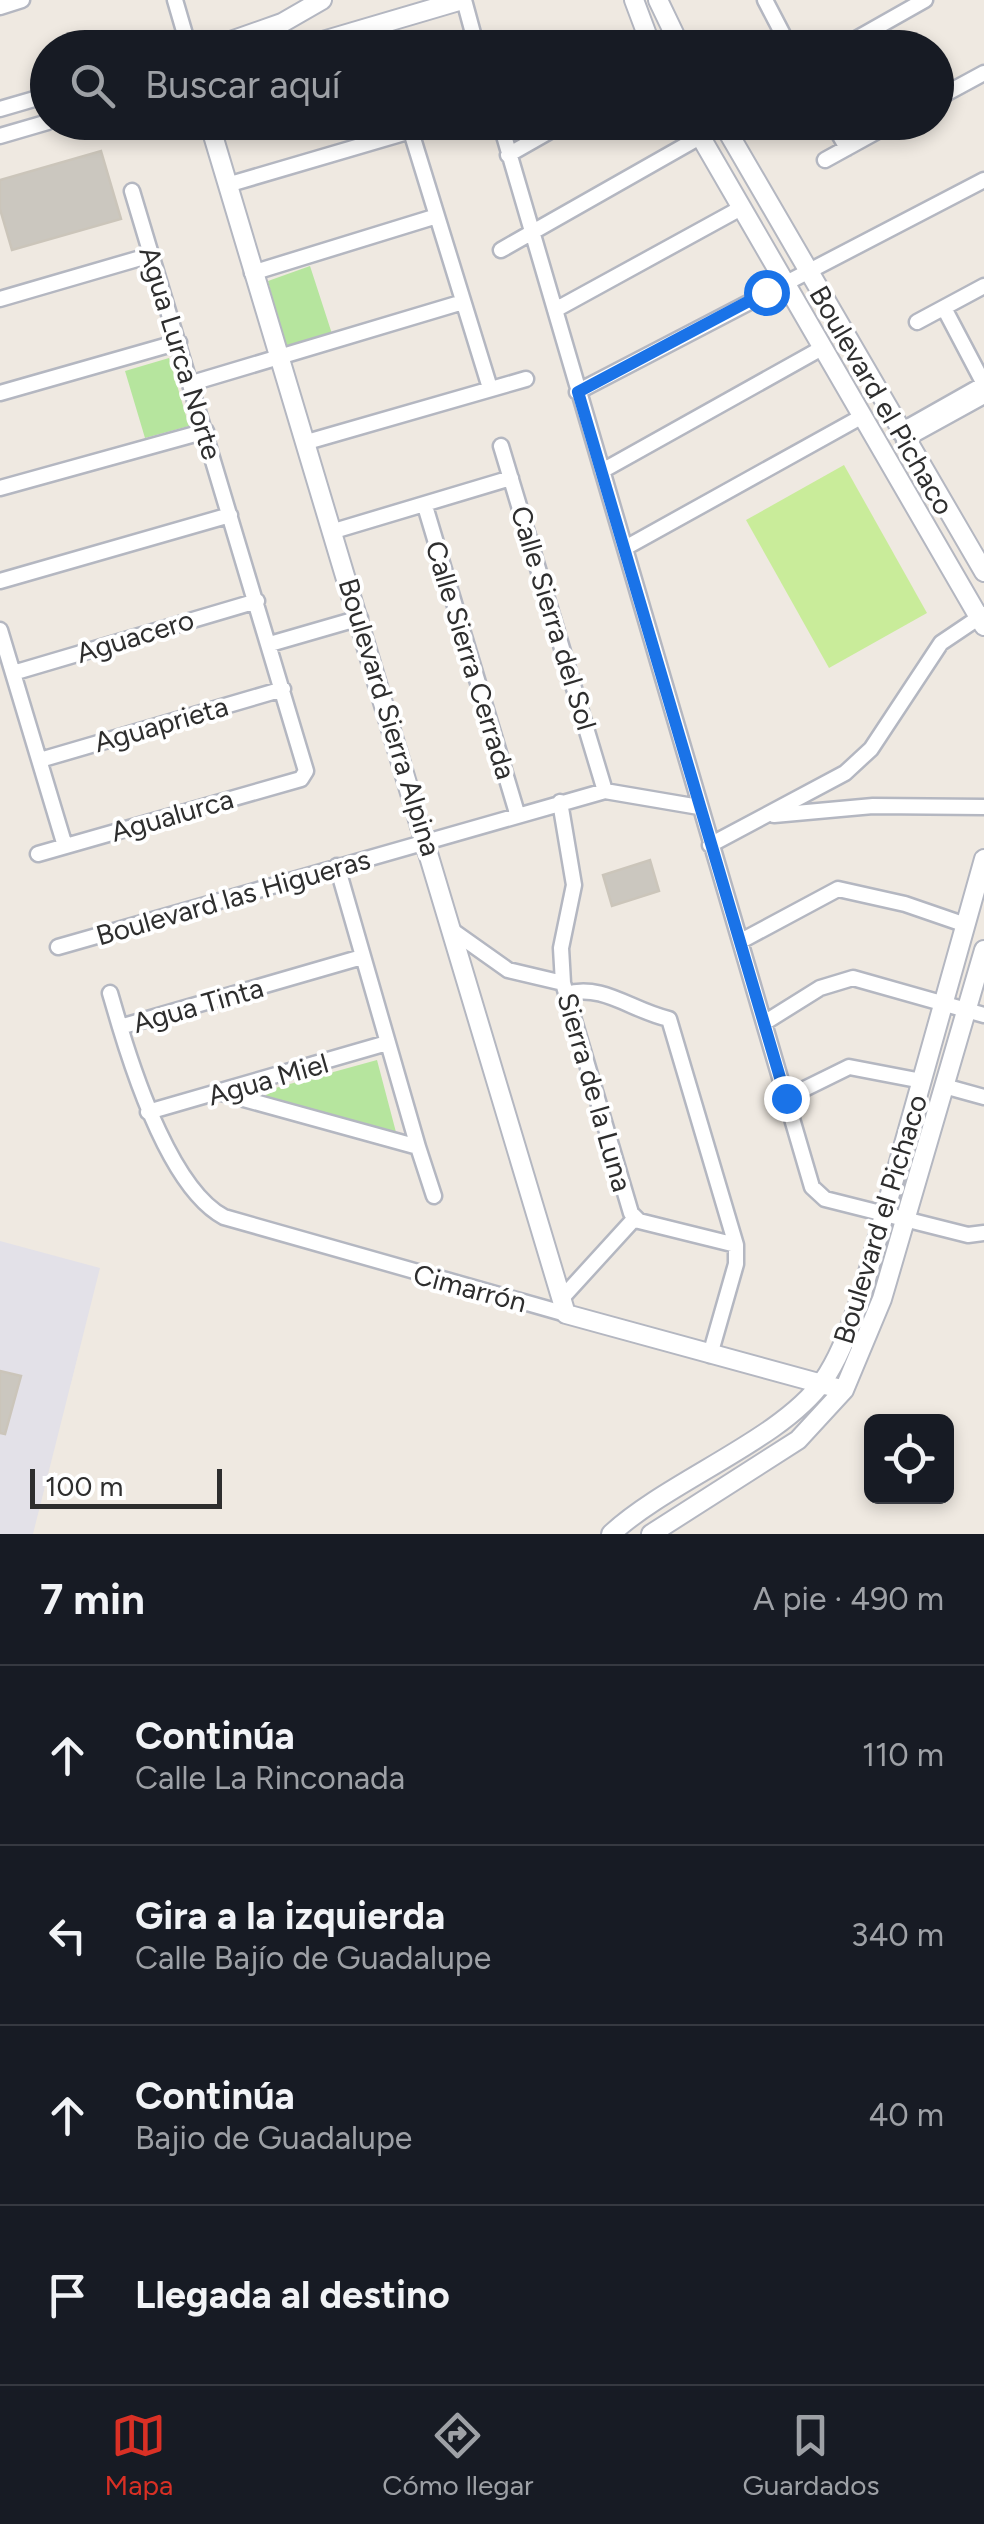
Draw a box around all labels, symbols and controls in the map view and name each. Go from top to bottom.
search box [30,30,954,140]
icon: search [65,58,120,113]
text: Buscar aquí [145,62,341,108]
street label: Agua Lurca Norte [132,242,230,464]
route start [744,270,790,316]
street label: Boulevard el Pichaco [803,279,961,521]
street label: Calle Sierra del Sol [504,502,604,734]
street label: Calle Sierra Cerrada [419,537,523,783]
street label: Boulevard Sierra Alpina [332,574,448,860]
street label: Aguacero [72,602,198,670]
street label: Aguaprieta [90,689,232,759]
street label: Agualurca [107,781,237,849]
street label: Boulevard las Higueras [92,842,374,952]
street label: Agua Tinta [129,970,267,1040]
street label: Sierra de la Luna [550,989,640,1195]
street label: Agua Miel [204,1046,332,1112]
route end [764,1076,810,1122]
street label: Boulevard el Pichaco [826,1090,934,1348]
street label: Cimarrón [410,1257,530,1319]
map controls [864,1414,954,1504]
button: locate [864,1414,954,1504]
scale bar [30,1464,222,1508]
text: 100 m [45,1469,123,1503]
text: 7 min [40,1574,145,1625]
text: A pie · 490 m [753,1580,944,1618]
text: Continúa [135,1713,295,1759]
icon: ahead [40,1728,95,1783]
text: 110 m [862,1736,944,1774]
text: Calle La Rinconada [135,1759,405,1797]
text: Gira a la izquierda [135,1893,445,1939]
icon: left [40,1908,95,1963]
text: 340 m [851,1916,944,1954]
text: Calle Bajío de Guadalupe [135,1939,491,1977]
text: Continúa [135,2073,295,2119]
icon: ahead [40,2088,95,2143]
text: 40 m [868,2096,944,2134]
text: Bajio de Guadalupe [135,2119,412,2157]
icon: arrive [40,2268,95,2323]
text: Llegada al destino [135,2272,450,2318]
tab: Mapa [104,2408,173,2502]
tab: Cómo llegar [382,2408,533,2502]
tab: Guardados [742,2408,880,2502]

